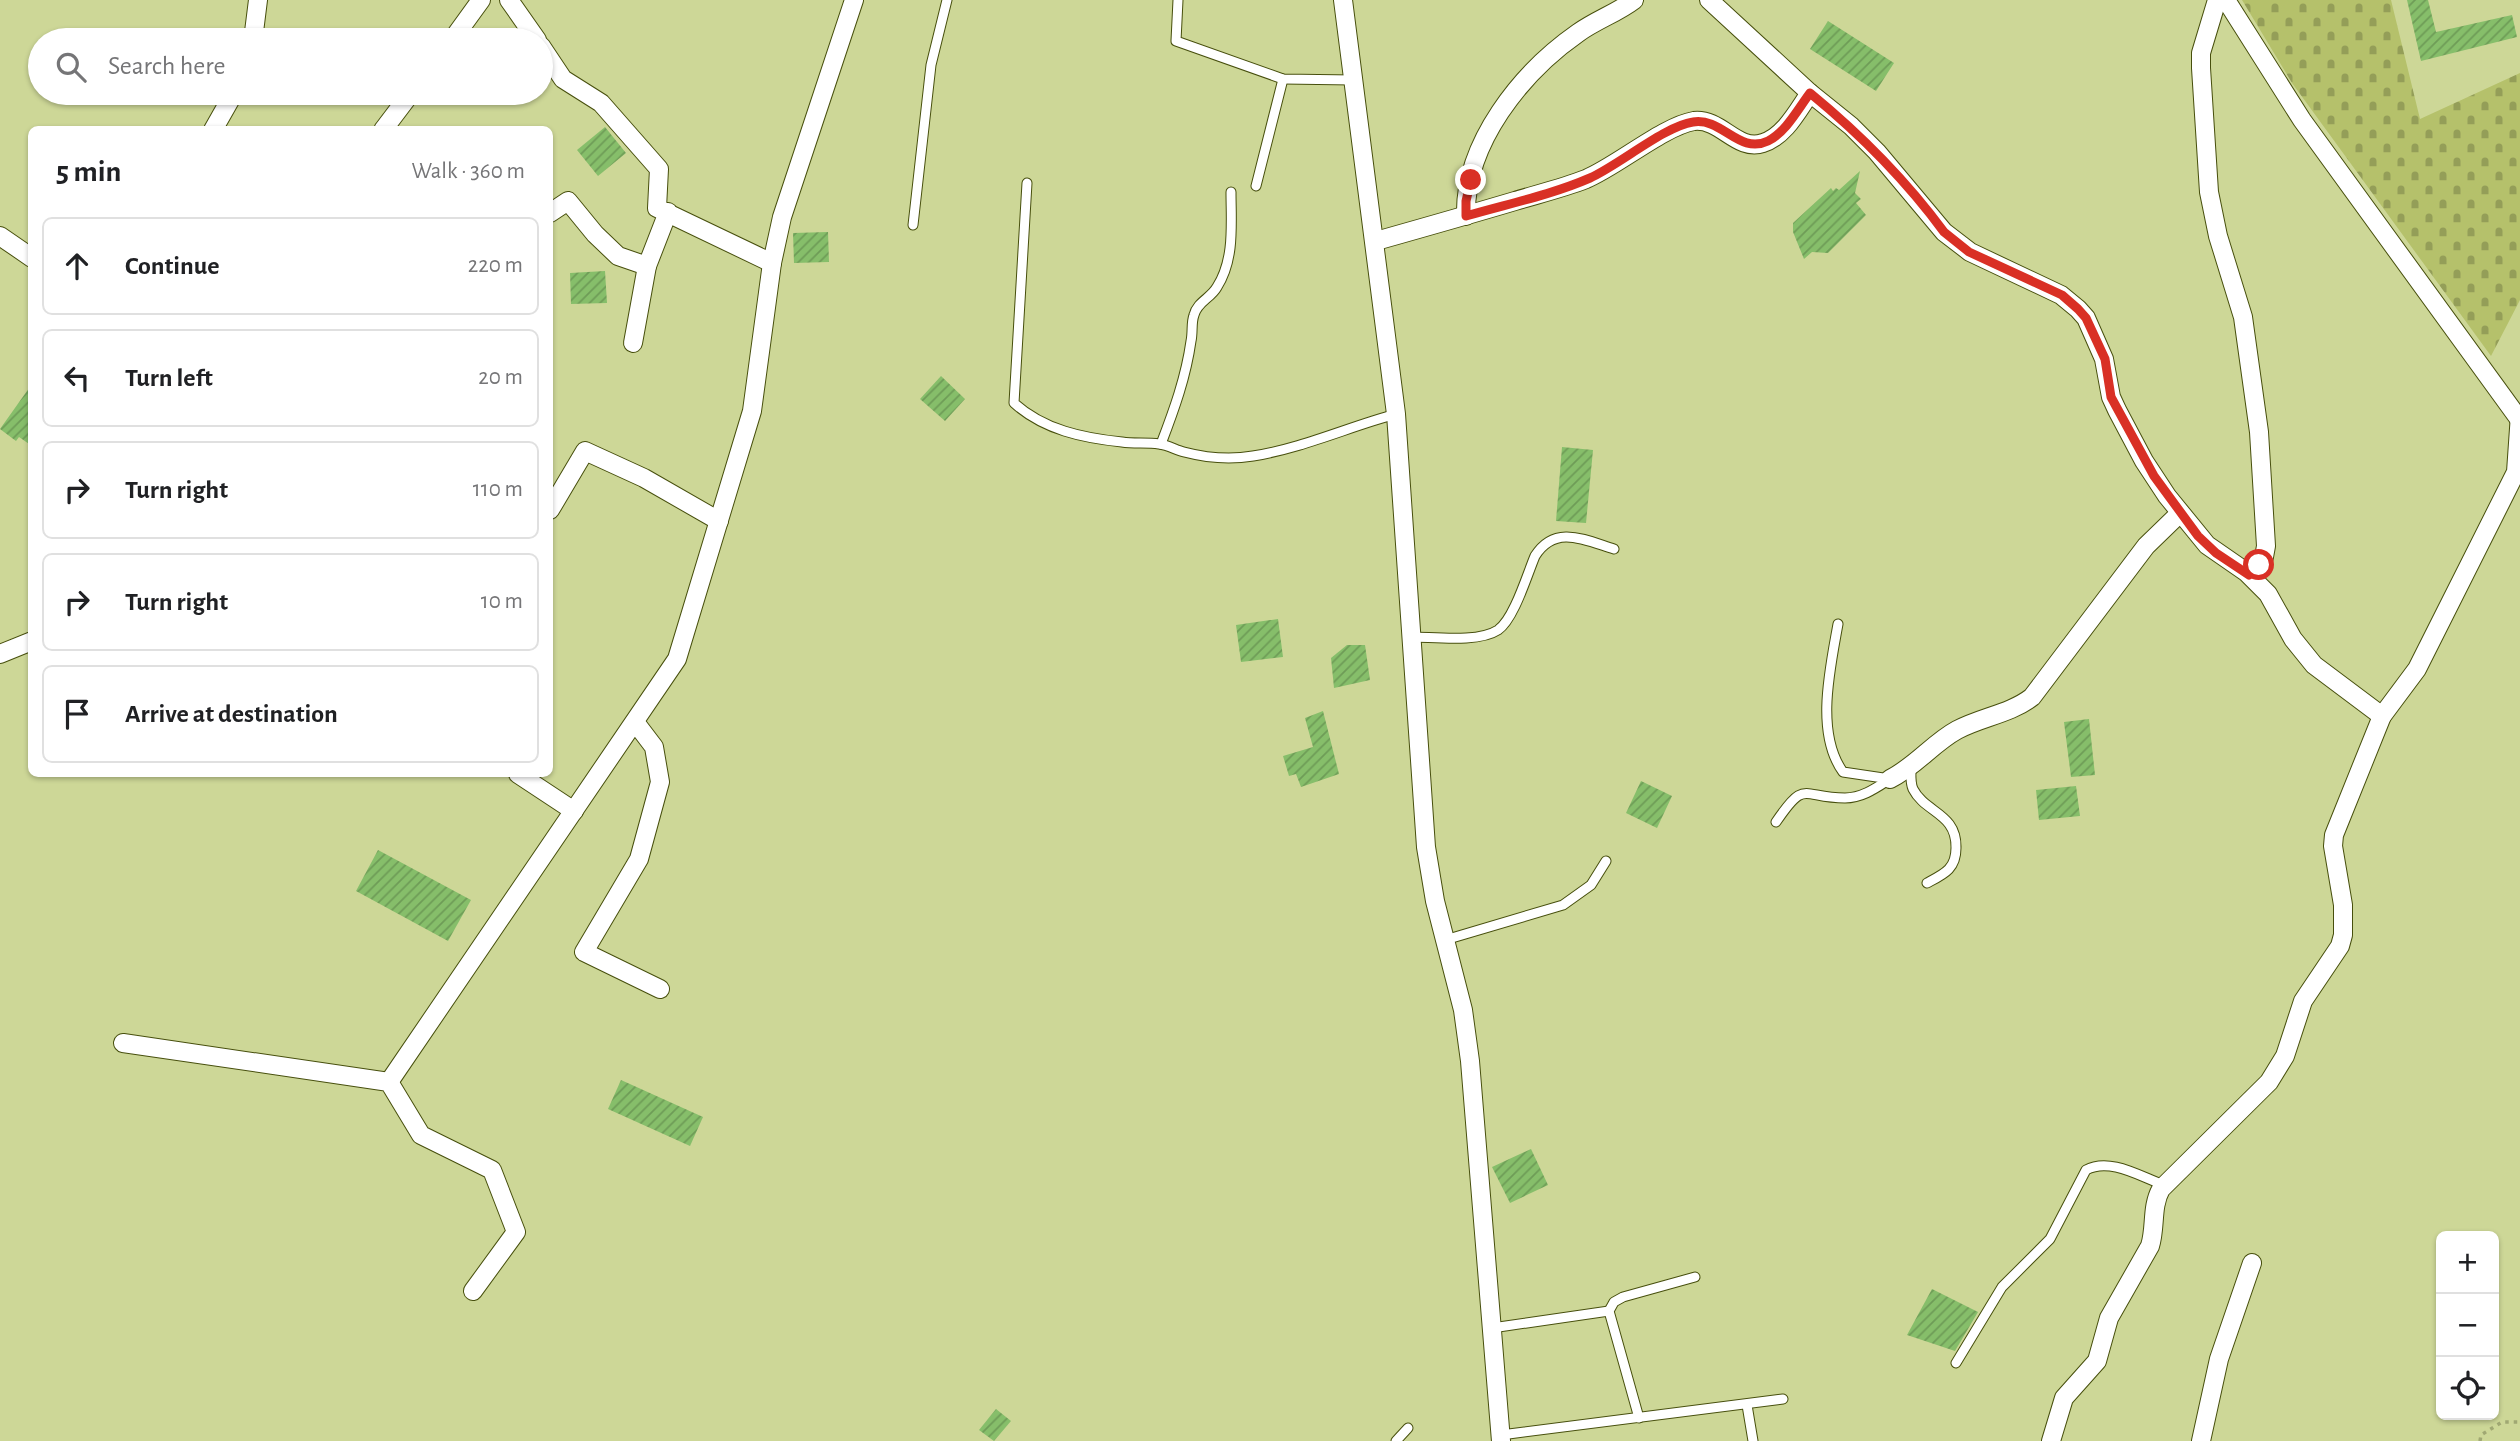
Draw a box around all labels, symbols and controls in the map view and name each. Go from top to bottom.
search box [28,28,553,105]
icon: search [52,48,90,86]
text: Search here [108,53,226,79]
text: 5 min [56,157,121,187]
text: Walk · 360 m [411,160,525,183]
route end [1455,164,1486,195]
icon: ahead [58,247,96,285]
text: Continue [125,253,220,279]
text: 220 m [468,254,523,277]
icon: left [58,359,96,397]
text: Turn left [125,365,213,391]
text: 20 m [478,366,523,389]
icon: right [58,471,96,509]
text: Turn right [125,477,228,503]
text: 110 m [473,478,523,501]
route start [2243,549,2274,580]
icon: right [58,583,96,621]
text: Turn right [125,589,228,615]
text: 10 m [481,590,523,613]
icon: arrive [58,695,96,733]
text: Arrive at destination [125,701,338,727]
map controls [2436,1231,2499,1420]
button: + [2436,1231,2499,1294]
button: − [2436,1294,2499,1357]
button: locate [2436,1357,2499,1420]

